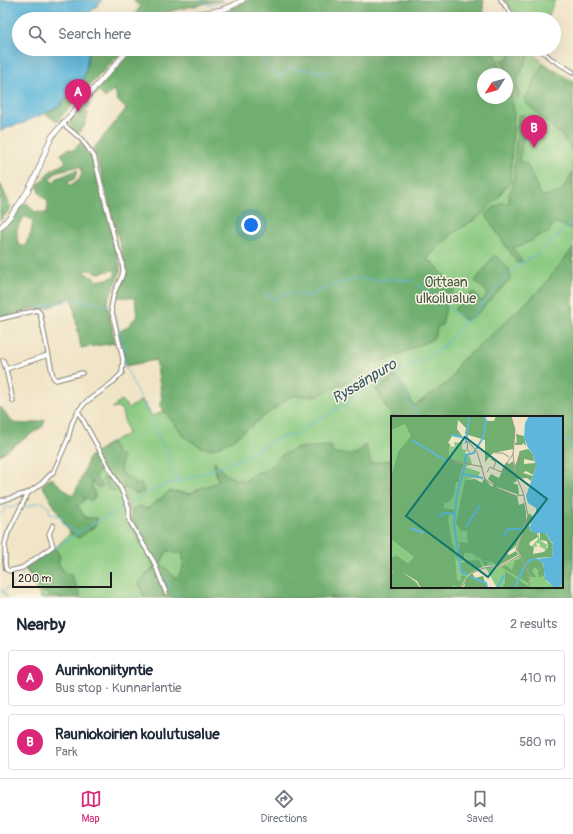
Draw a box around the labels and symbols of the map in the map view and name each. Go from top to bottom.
north arrow [477,68,513,104]
pin: A [65,79,91,112]
pin: B [521,115,547,148]
your location [241,215,261,235]
park label: Oittaan ulkoilualue [416,274,476,307]
water label: Ryssänpuro [329,354,401,408]
inset map [391,416,563,588]
scale bar [12,570,112,589]

